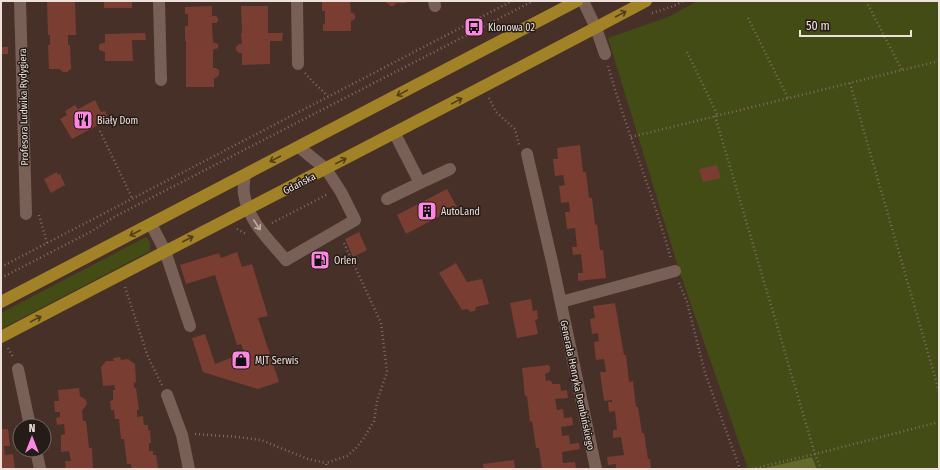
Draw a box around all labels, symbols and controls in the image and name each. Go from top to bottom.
one-way arrow [615,10,627,18]
scale bar [800,12,911,38]
bus stop icon: Klonowa 02 [463,16,485,38]
text: 50 m [806,19,830,33]
place label: Klonowa 02 [488,22,535,34]
street label: Profesora Ludwika Rydygiera [17,48,31,166]
one-way arrow [396,89,408,97]
one-way arrow [450,97,462,105]
restaurant icon: Biały Dom [72,109,94,131]
place label: Biały Dom [97,115,138,127]
one-way arrow [269,156,281,164]
one-way arrow [335,157,347,164]
street label: Gdańska [281,170,318,197]
building icon: AutoLand [416,200,438,222]
place label: AutoLand [441,206,480,218]
one-way arrow [253,219,261,230]
one-way arrow [129,229,141,237]
one-way arrow [182,235,194,242]
fuel station icon: Orlen [309,249,331,271]
place label: Orlen [334,255,357,267]
one-way arrow [29,315,41,322]
street label: Generała Henryka Dembińskiego [557,319,598,451]
shop icon: MJT Serwis [230,349,252,371]
place label: MJT Serwis [255,355,299,367]
north arrow [12,418,52,458]
text: N [29,422,35,435]

